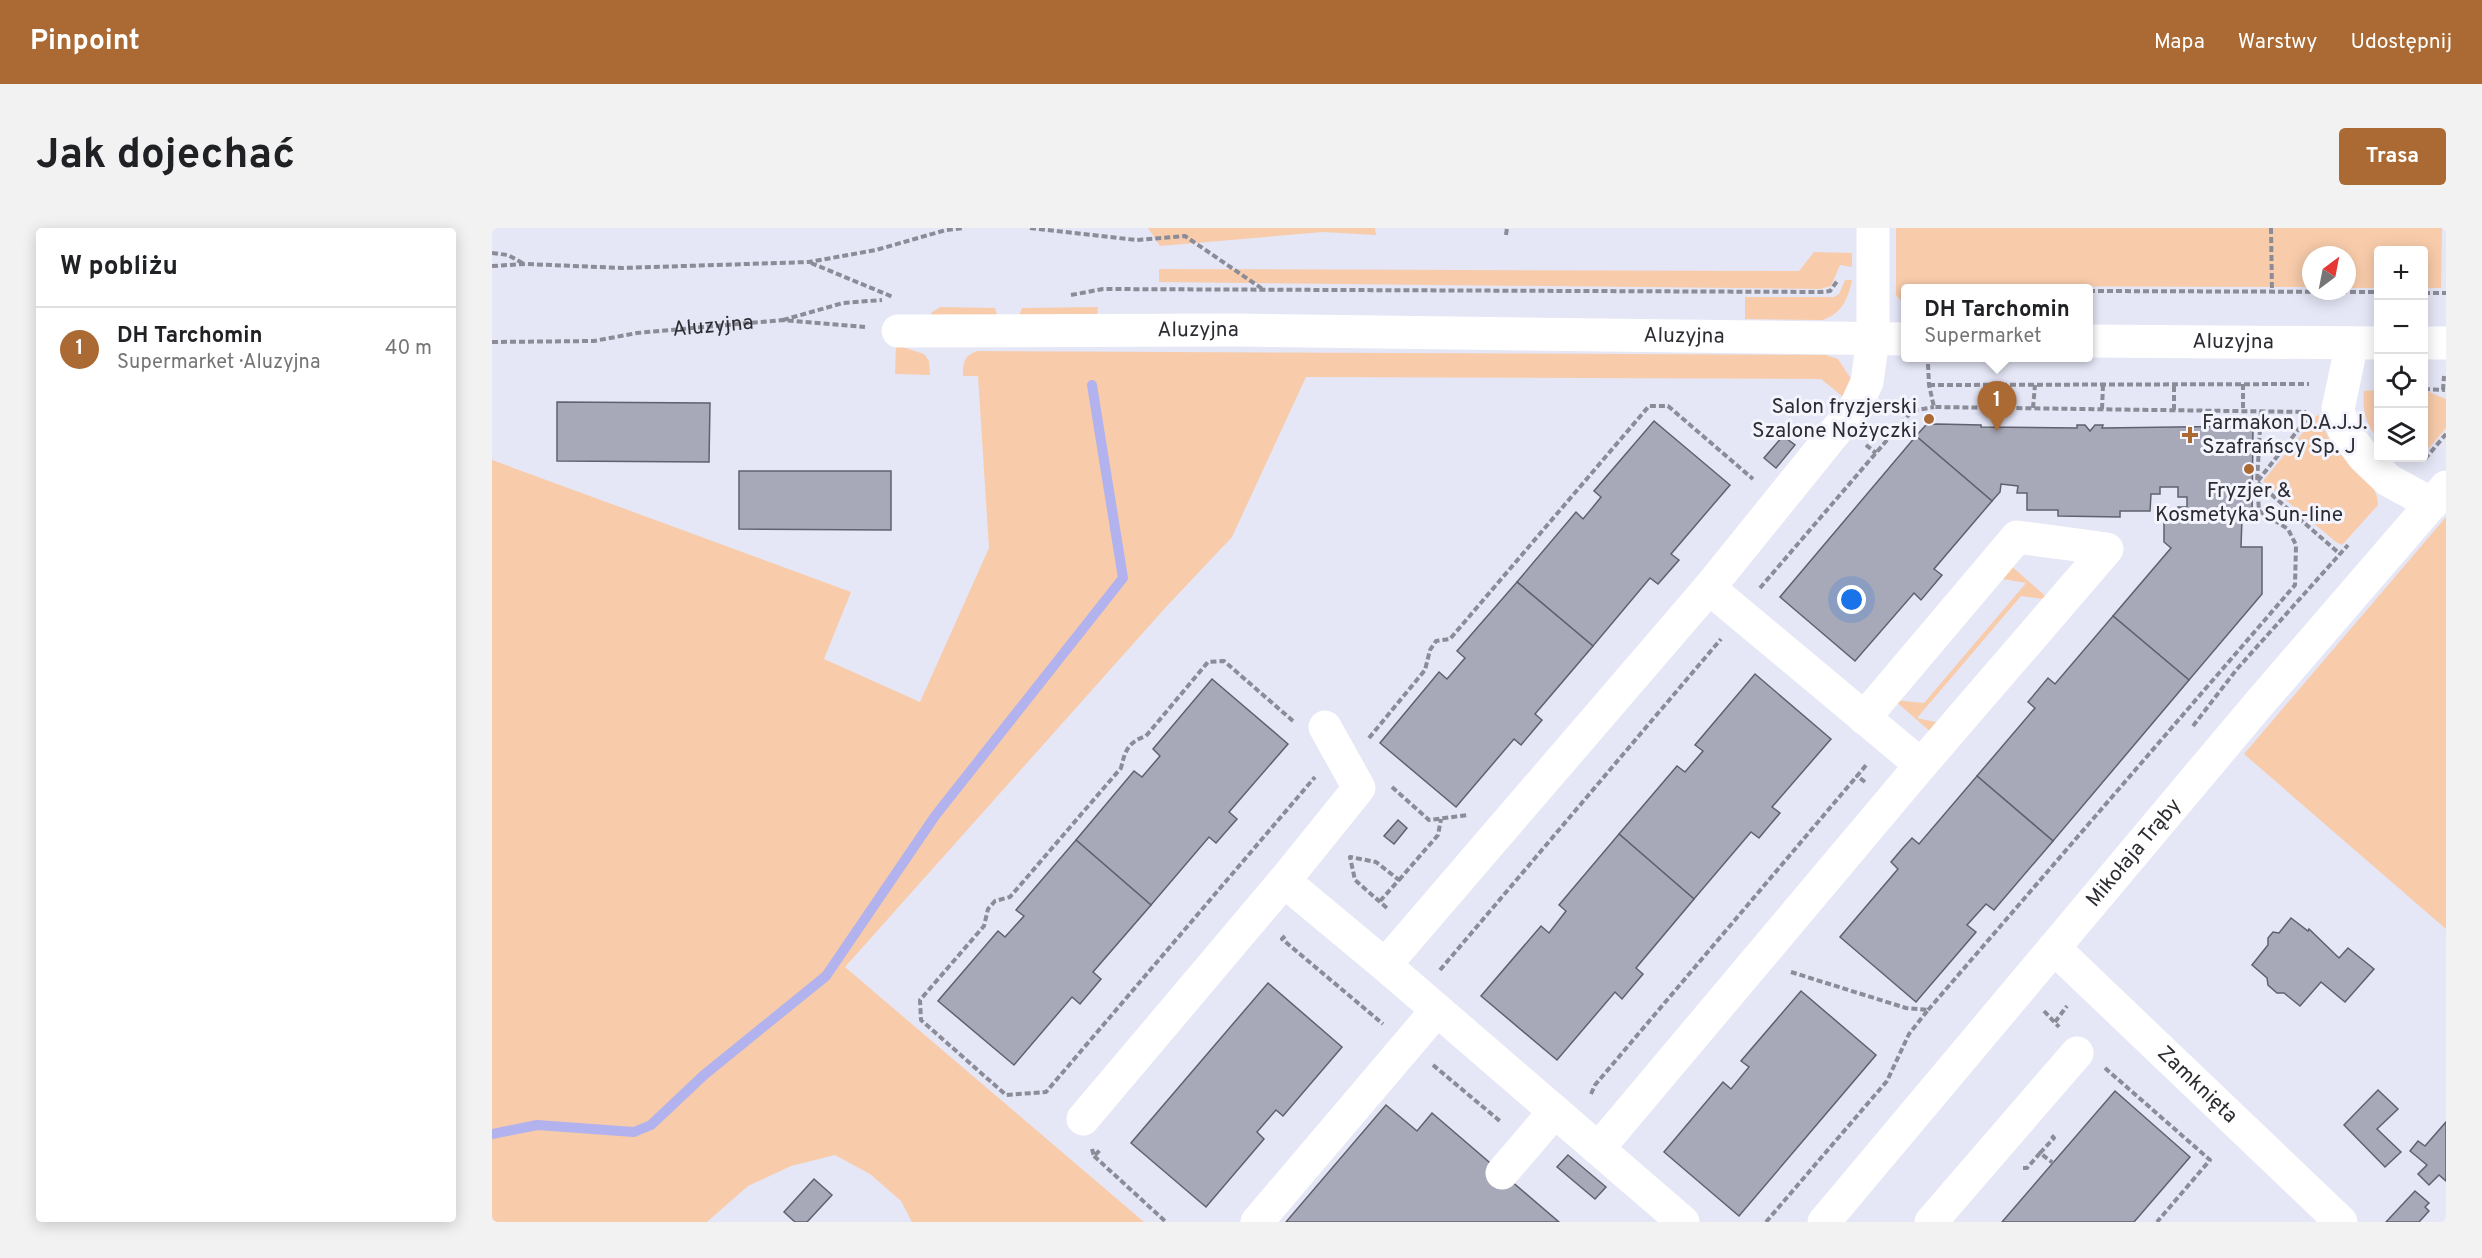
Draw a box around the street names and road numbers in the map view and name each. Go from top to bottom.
street label: Aluzyjna [671,309,755,343]
street label: Aluzyjna [1157,316,1239,344]
street label: Aluzyjna [1643,322,1725,350]
street label: Aluzyjna [2192,328,2274,356]
street label: Mikołaja Trąby [2080,793,2187,913]
street label: Zamknięta [2151,1040,2243,1129]

